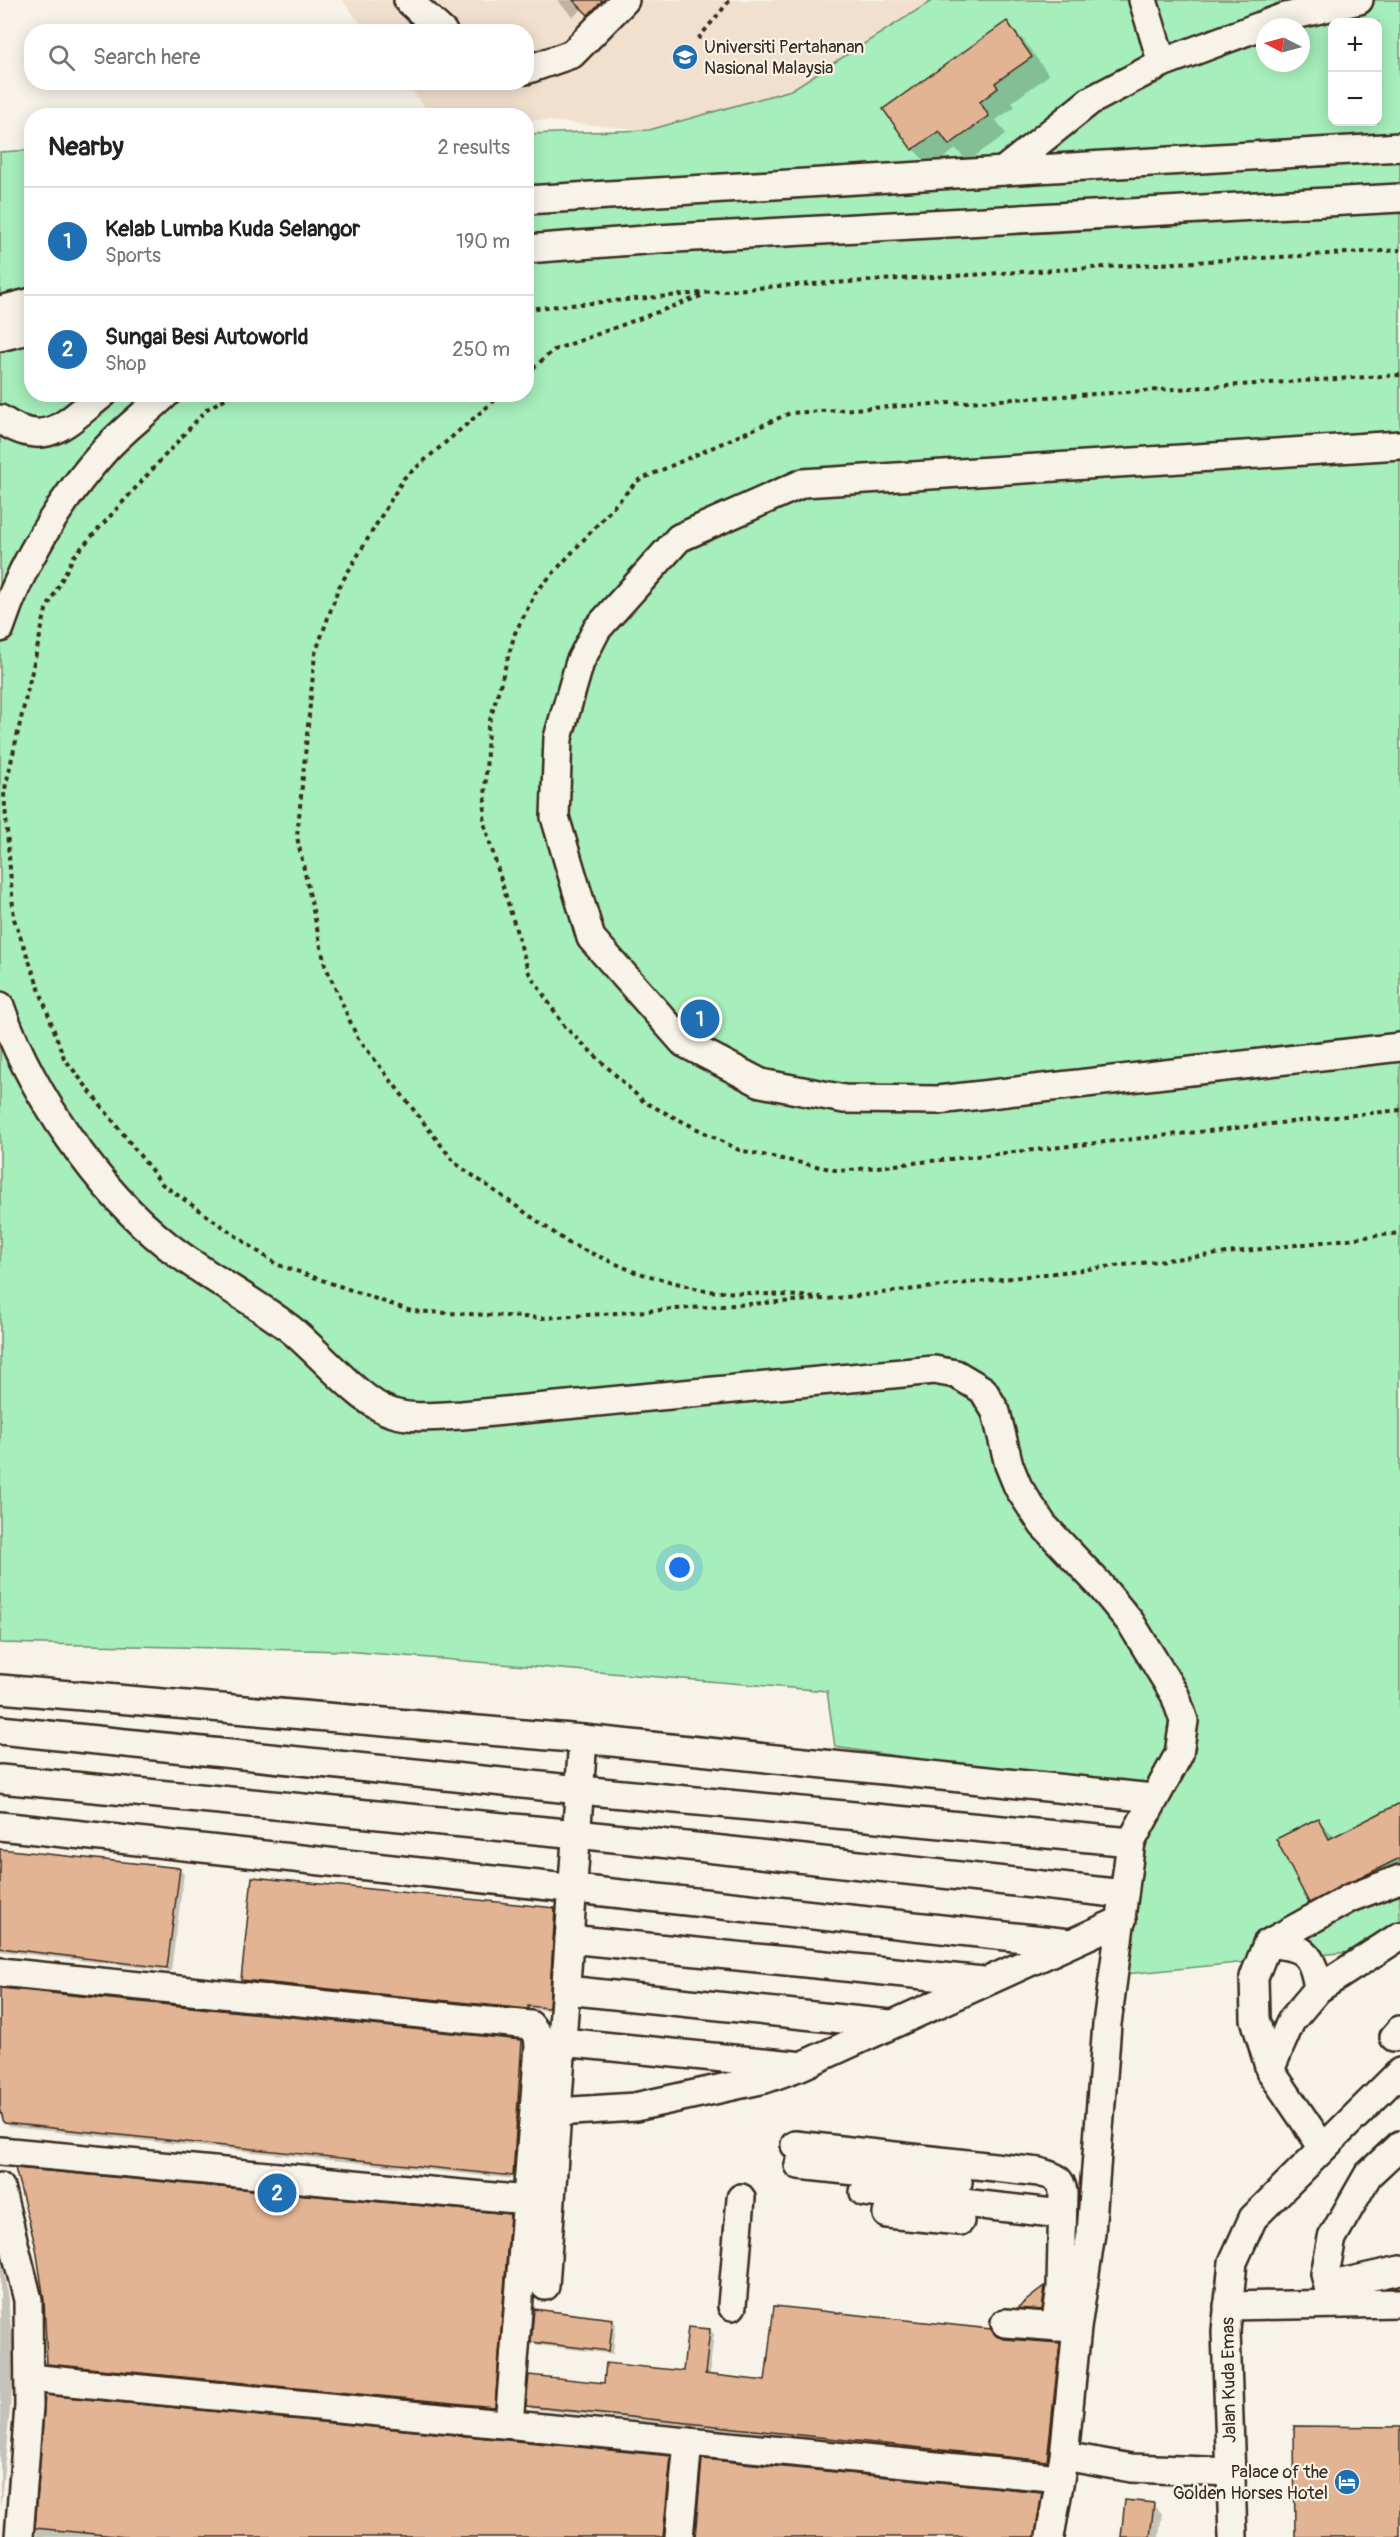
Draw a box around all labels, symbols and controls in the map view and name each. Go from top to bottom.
north arrow [1256,18,1310,72]
map controls [1328,18,1382,126]
button: + [1328,18,1382,72]
search box [24,24,534,90]
place label: Universiti Pertahanan Nasional Malaysia [704,36,864,80]
icon: search [45,41,78,74]
school or university icon: Universiti Pertahanan Nasional Malaysia [670,42,700,72]
text: Search here [93,43,200,71]
button: − [1328,72,1382,126]
text: Nearby [48,131,124,163]
text: 2 results [438,135,510,160]
text: Kelab Lumba Kuda Selangor [105,215,360,243]
text: 1 [64,229,71,254]
text: 190 m [456,229,510,254]
text: Sports [105,243,161,268]
text: Sungai Besi Autoworld [105,323,309,351]
text: 2 [62,337,73,362]
text: 250 m [452,337,510,362]
text: Shop [105,351,146,376]
pin: 1 [680,996,720,1042]
your location [665,1553,694,1582]
pin: 2 [258,2170,296,2216]
street label: Jalan Kuda Emas [1216,2317,1242,2443]
place label: Palace of the Golden Horses Hotel [1173,2461,1328,2505]
hotel icon: Palace of the Golden Horses Hotel [1332,2467,1362,2497]

